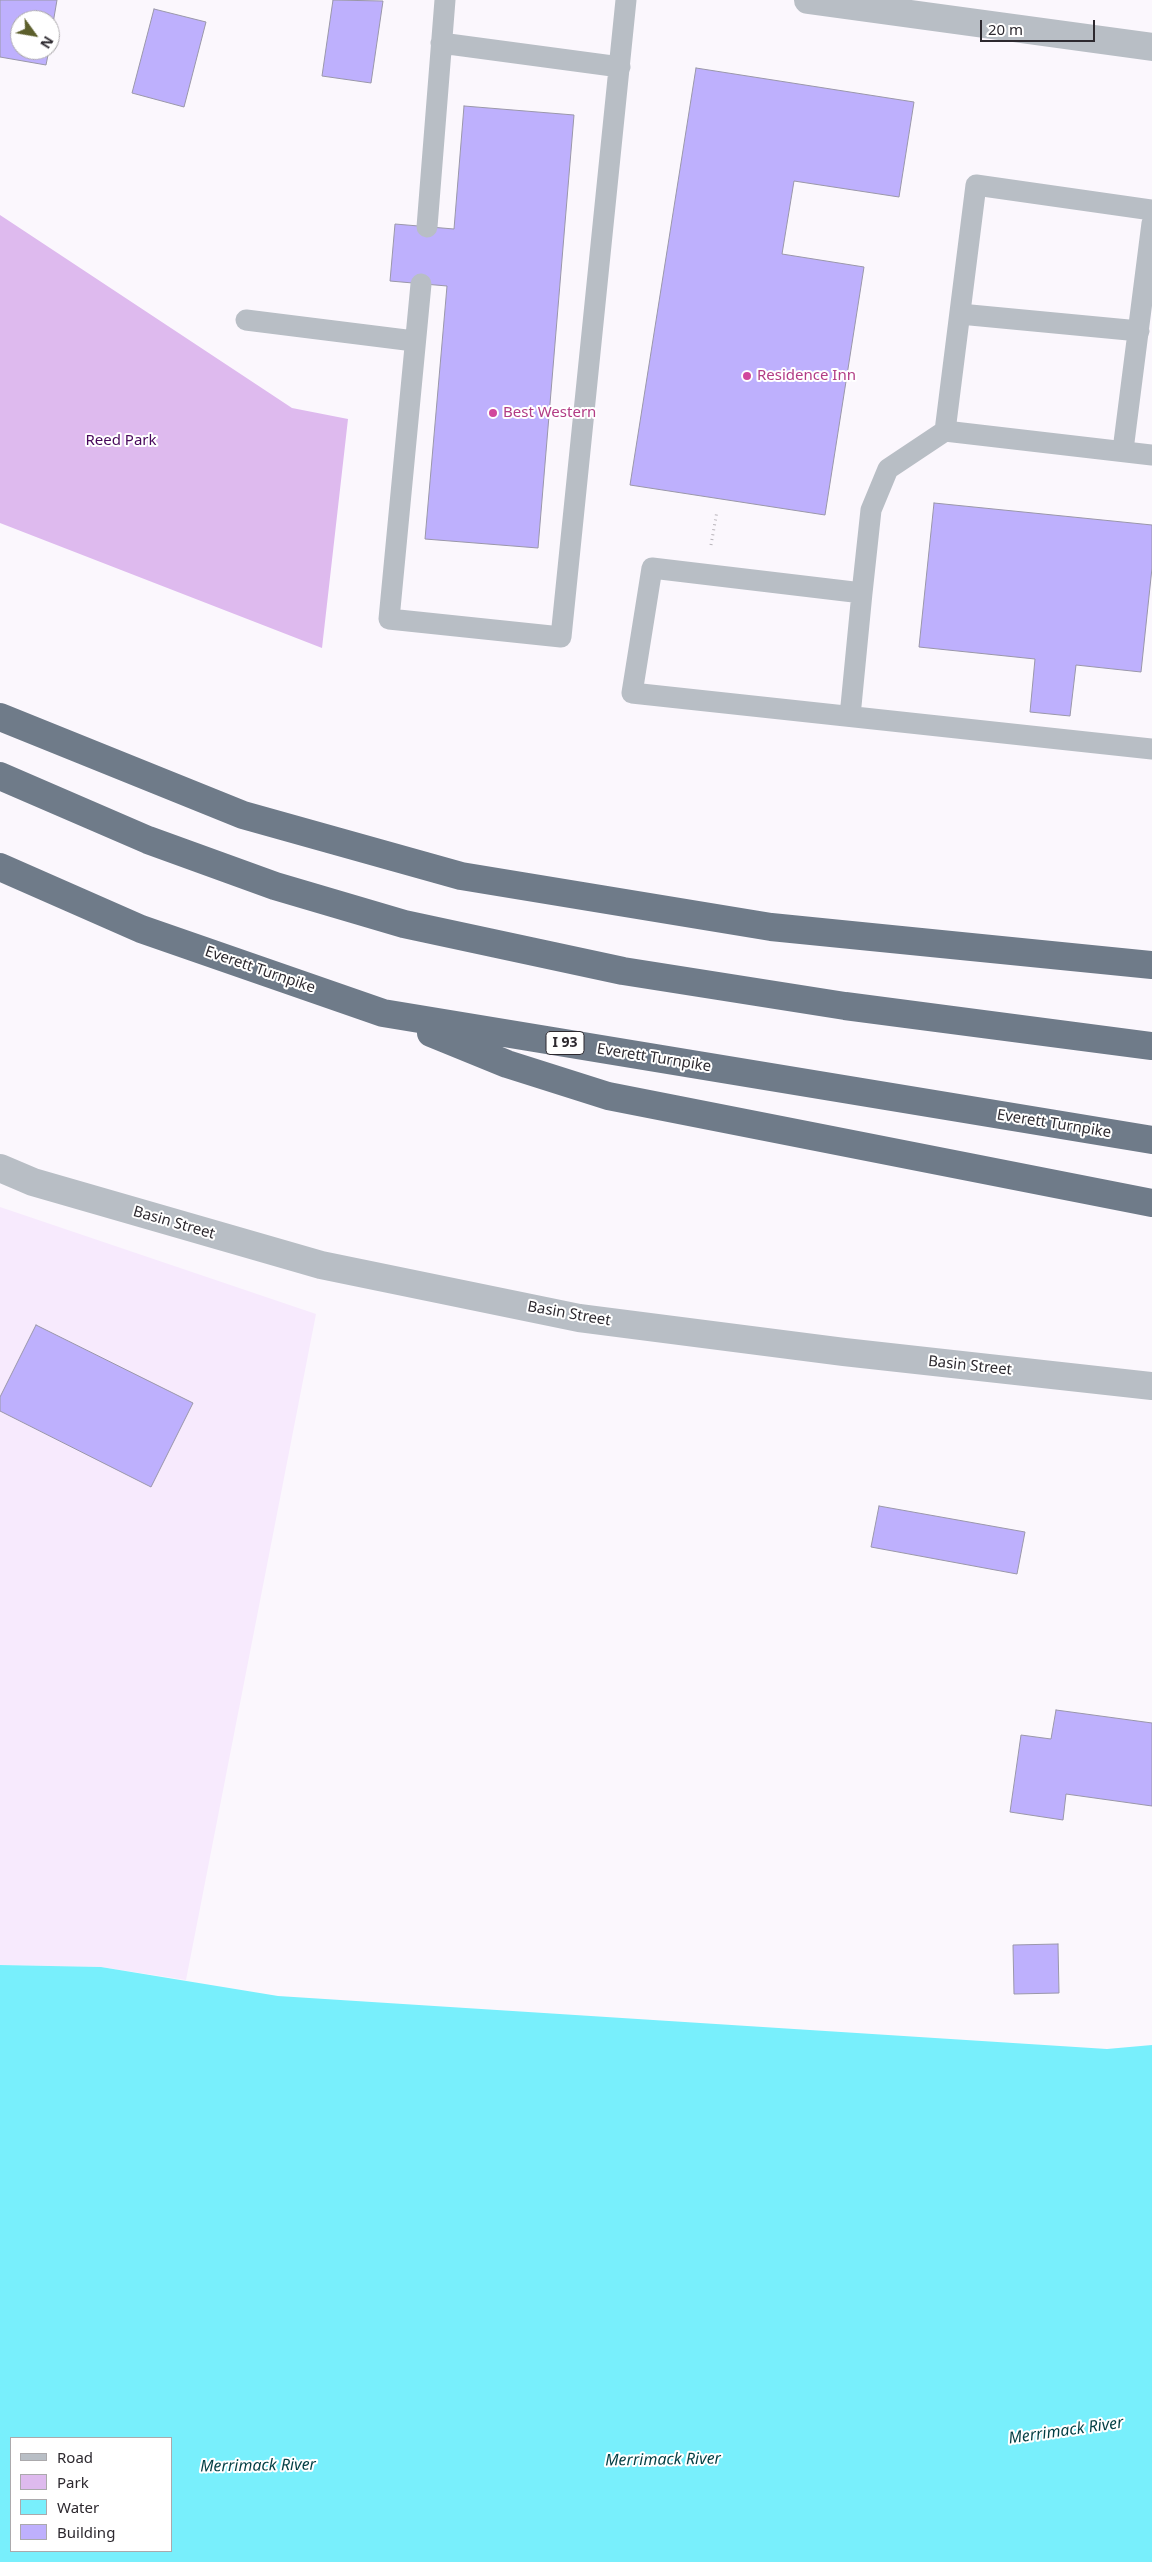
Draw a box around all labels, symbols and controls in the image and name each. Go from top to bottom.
north arrow [10,10,60,60]
scale bar [982,10,1097,42]
text: 20 m [988,19,1023,39]
text: N [36,33,58,53]
place label: Residence Inn [757,367,856,385]
marker: Residence Inn [741,370,753,382]
place label: Best Western [503,404,596,422]
marker: Best Western [487,407,499,419]
park label: Reed Park [85,432,157,450]
street label: Everett Turnpike [203,943,317,997]
road number: I 93 [546,1032,584,1054]
street label: Everett Turnpike [596,1040,712,1076]
street label: Everett Turnpike [996,1106,1112,1142]
street label: Basin Street [131,1203,217,1243]
street label: Basin Street [526,1298,612,1330]
street label: Basin Street [927,1353,1013,1379]
water label: Merrimack River [1007,2413,1125,2449]
legend [10,2437,172,2552]
text: Road [57,2447,93,2467]
water label: Merrimack River [605,2449,721,2471]
water label: Merrimack River [200,2455,316,2477]
text: Park [57,2472,89,2492]
text: Water [57,2497,99,2517]
text: Building [57,2522,115,2542]

